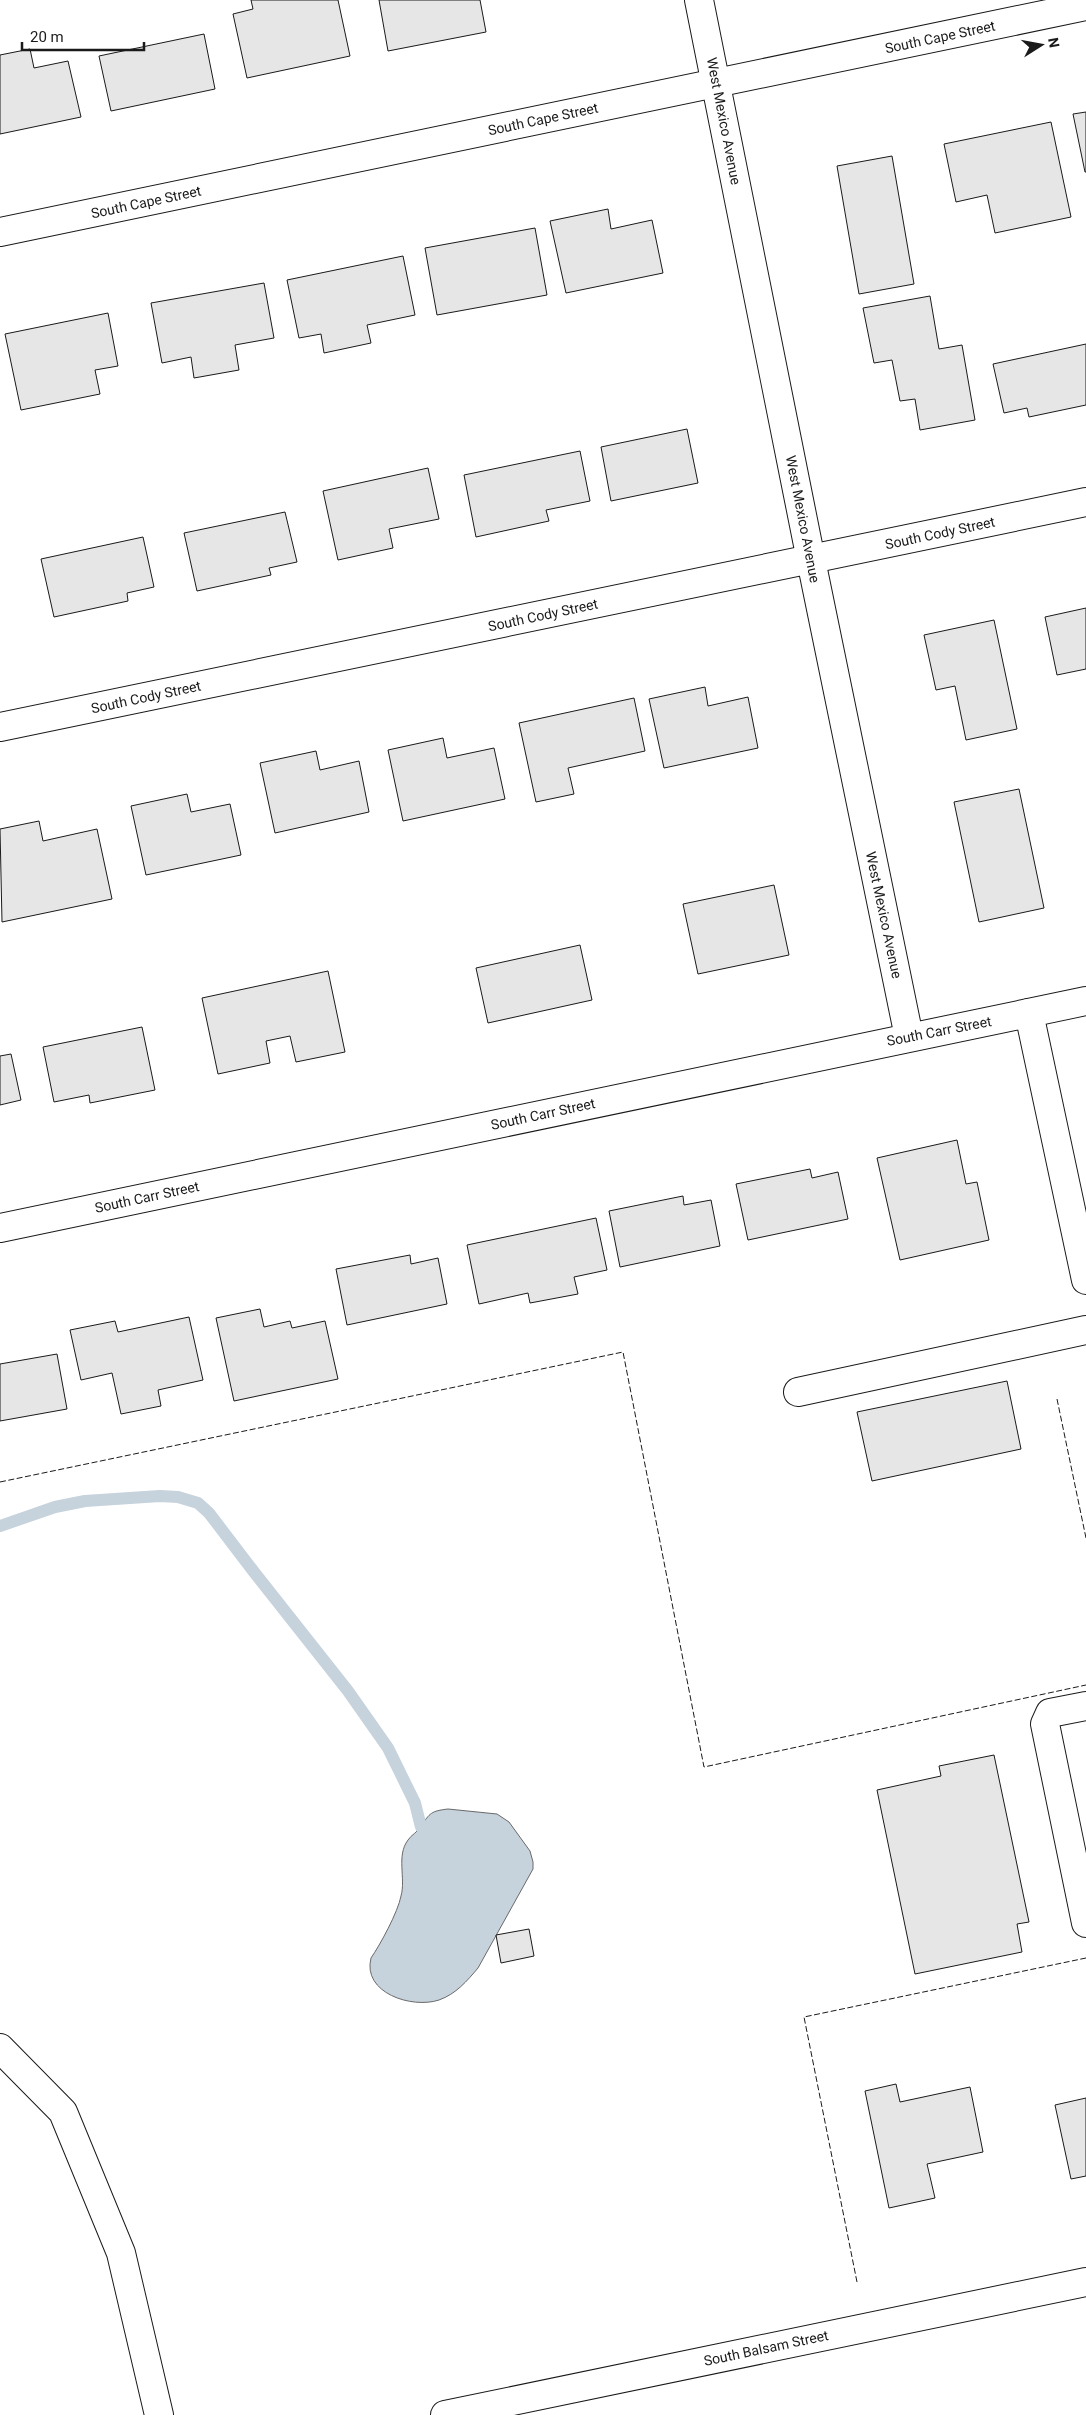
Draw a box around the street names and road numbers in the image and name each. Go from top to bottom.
street label: South Cape Street [883,17,997,56]
street label: West Mexico Avenue [704,56,744,186]
street label: South Cape Street [486,99,600,138]
street label: South Cape Street [89,182,203,221]
street label: West Mexico Avenue [783,454,823,584]
street label: South Cody Street [884,513,997,552]
street label: South Cody Street [487,595,600,634]
street label: South Cody Street [90,677,203,716]
street label: West Mexico Avenue [863,850,905,980]
street label: South Carr Street [885,1013,993,1049]
street label: South Carr Street [489,1095,597,1133]
street label: South Carr Street [93,1178,201,1216]
street label: South Balsam Street [702,2327,830,2369]

